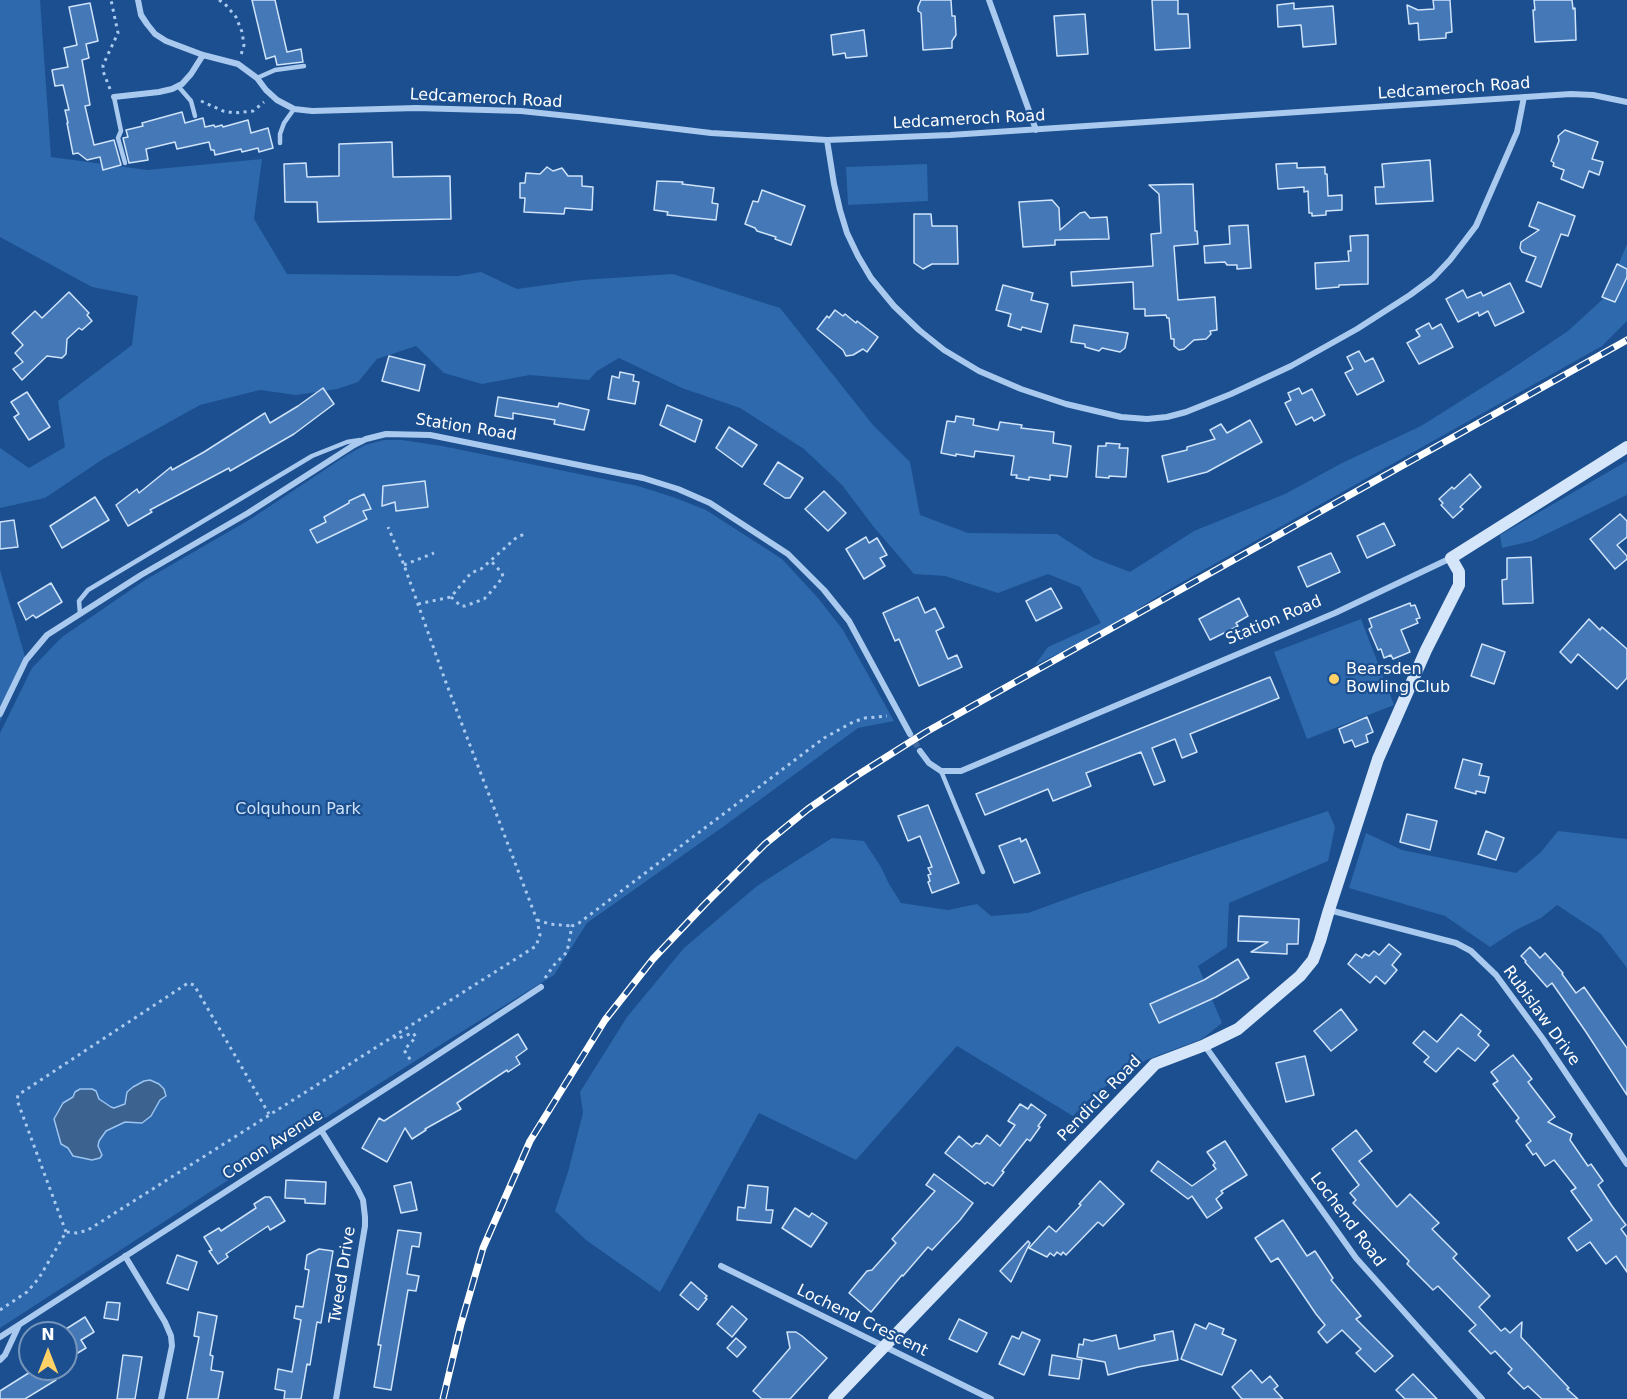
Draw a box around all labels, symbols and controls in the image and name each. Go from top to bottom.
street label: Ledcameroch Road [1377,74,1531,104]
street label: Ledcameroch Road [409,85,563,113]
street label: Ledcameroch Road [892,106,1046,134]
street label: Station Road [414,411,518,445]
street label: Station Road [1223,592,1325,650]
place label: Bearsden Bowling Club [1346,660,1450,698]
marker: Bearsden Bowling Club [1327,672,1341,686]
park label: Colquhoun Park [235,800,361,820]
street label: Rubislaw Drive [1498,962,1584,1070]
street label: Pendicle Road [1054,1052,1146,1146]
street label: Conon Avenue [219,1105,327,1185]
street label: Lochend Road [1305,1169,1389,1271]
street label: Tweed Drive [326,1225,360,1325]
street label: Lochend Crescent [793,1281,931,1361]
north arrow [18,1321,78,1381]
text: N [41,1325,55,1344]

